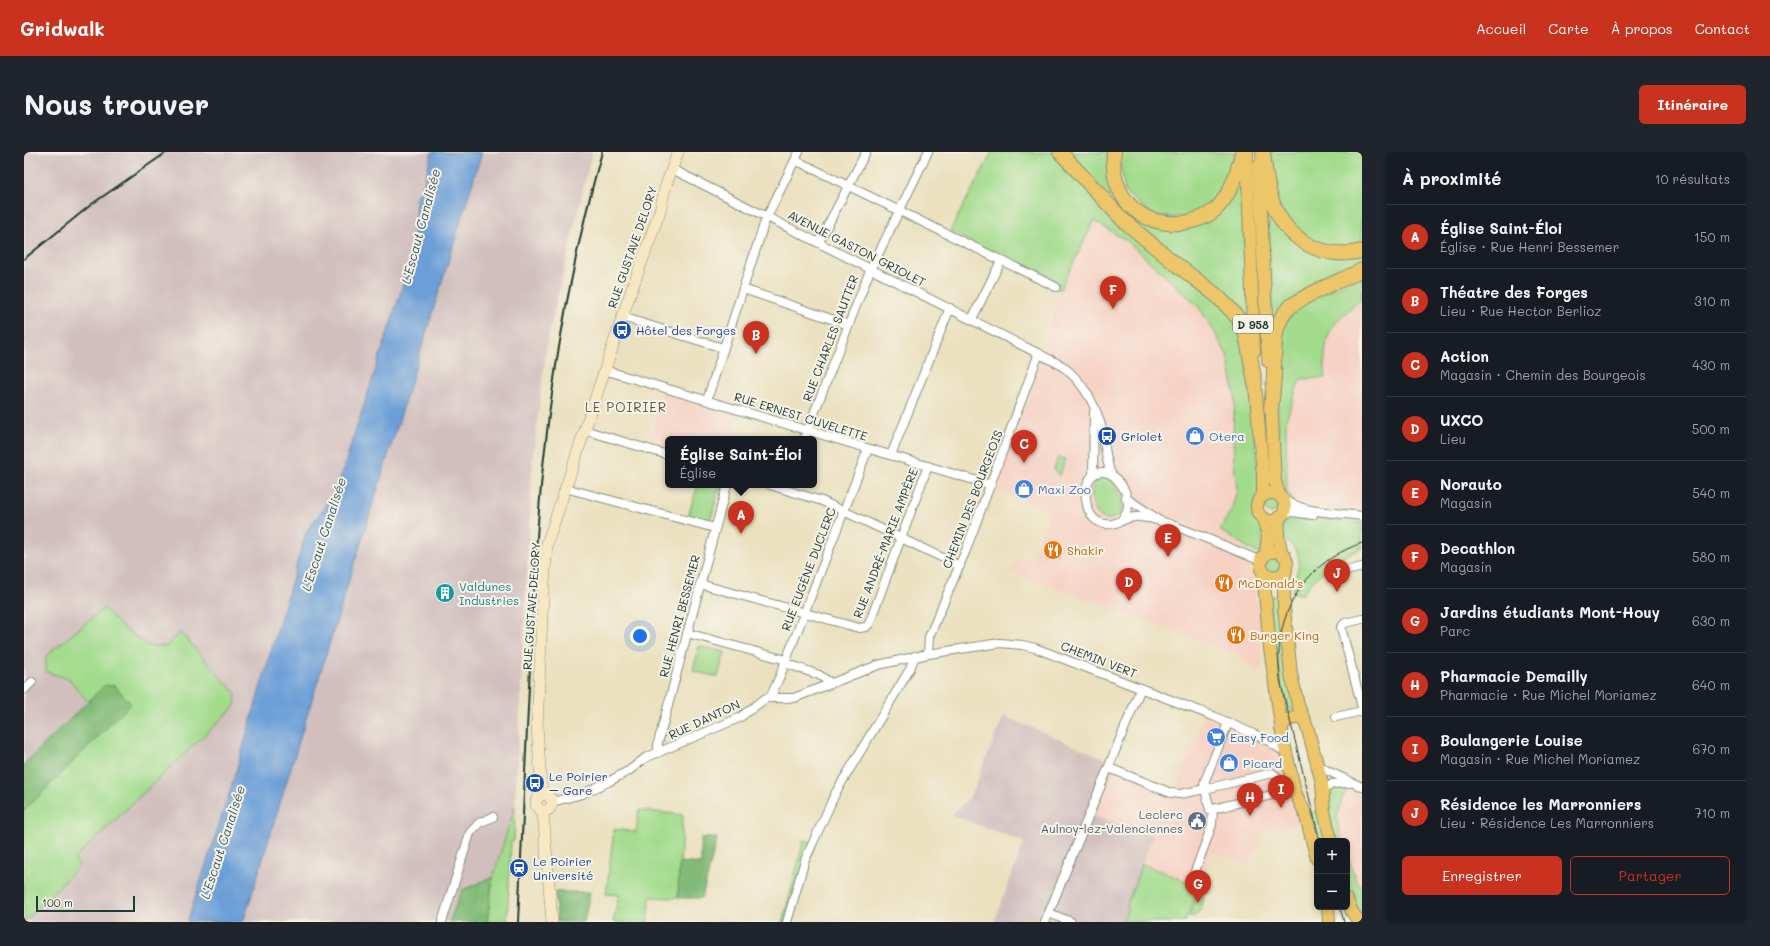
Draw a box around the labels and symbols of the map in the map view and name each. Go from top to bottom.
water label: L'Escaut Canalisée [396,167,444,285]
street label: RUE GUSTAVE DELORY [604,184,660,310]
street label: AVENUE GASTON GRIOLET [785,206,929,290]
street label: RUE CHARLES SAUTTER [798,272,862,404]
pin: F [1100,276,1126,309]
road number: D 958 [1233,315,1273,333]
bus stop icon: Hôtel des Forges [611,319,633,341]
pin: B [743,321,769,354]
place label: Hôtel des Forges [636,322,736,338]
street label: RUE ERNEST CUVELETTE [732,388,870,444]
district label: LE POIRIER [585,398,667,415]
bus stop icon: Griolet [1096,425,1118,447]
shop icon: Otera [1184,425,1206,447]
street label: CHEMIN DES BOURGEOIS [938,427,1006,571]
place label: Griolet [1121,428,1162,444]
place label: Otera [1209,428,1245,444]
pin: C [1011,430,1037,463]
street label: RUE ANDRÉ-MARIE AMPÈRE [849,466,921,620]
water label: L'Escaut Canalisée [297,475,349,593]
shop icon: Maxi Zoo [1013,478,1035,500]
place label: Maxi Zoo [1038,481,1091,497]
pin: A [728,501,754,534]
street label: RUE EUGÈNE DUCLERC [777,505,839,633]
pin: E [1155,524,1181,557]
restaurant icon: Shakir [1042,539,1064,561]
street label: RUE GUSTAVE DELORY [519,541,543,670]
place label: Shakir [1067,542,1104,558]
street label: RUE HENRI BESSEMER [655,553,703,679]
pin: J [1324,559,1350,592]
pin: D [1116,568,1142,601]
restaurant icon: McDonald's [1213,572,1235,594]
place label: McDonald's [1238,575,1303,591]
place label: Valdunes Industries [459,578,519,608]
building icon: Valdunes Industries [434,582,456,604]
restaurant icon: Burger King [1225,624,1247,646]
your location [630,626,650,646]
place label: Burger King [1250,627,1319,643]
street label: CHEMIN VERT [1059,637,1140,681]
street label: RUE DANTON [666,696,742,742]
supermarket icon: Easy Food [1205,726,1227,748]
place label: Easy Food [1230,729,1289,745]
shop icon: Picard [1218,752,1240,774]
place label: Picard [1243,755,1283,771]
place label: Le Poirier – Gare [549,768,608,798]
bus stop icon: Le Poirier – Gare [524,772,546,794]
pin: I [1268,775,1294,808]
water label: L'Escaut Canalisée [196,783,248,901]
pin: H [1237,783,1263,816]
place label: Leclerc Aulnoy-lez-Valenciennes [1041,806,1183,836]
public building icon: Leclerc Aulnoy-lez-Valenciennes [1186,810,1208,832]
place label: Le Poirier Université [533,853,593,883]
station icon: Le Poirier Université [508,857,530,879]
pin: G [1185,870,1211,903]
scale bar [36,894,135,913]

